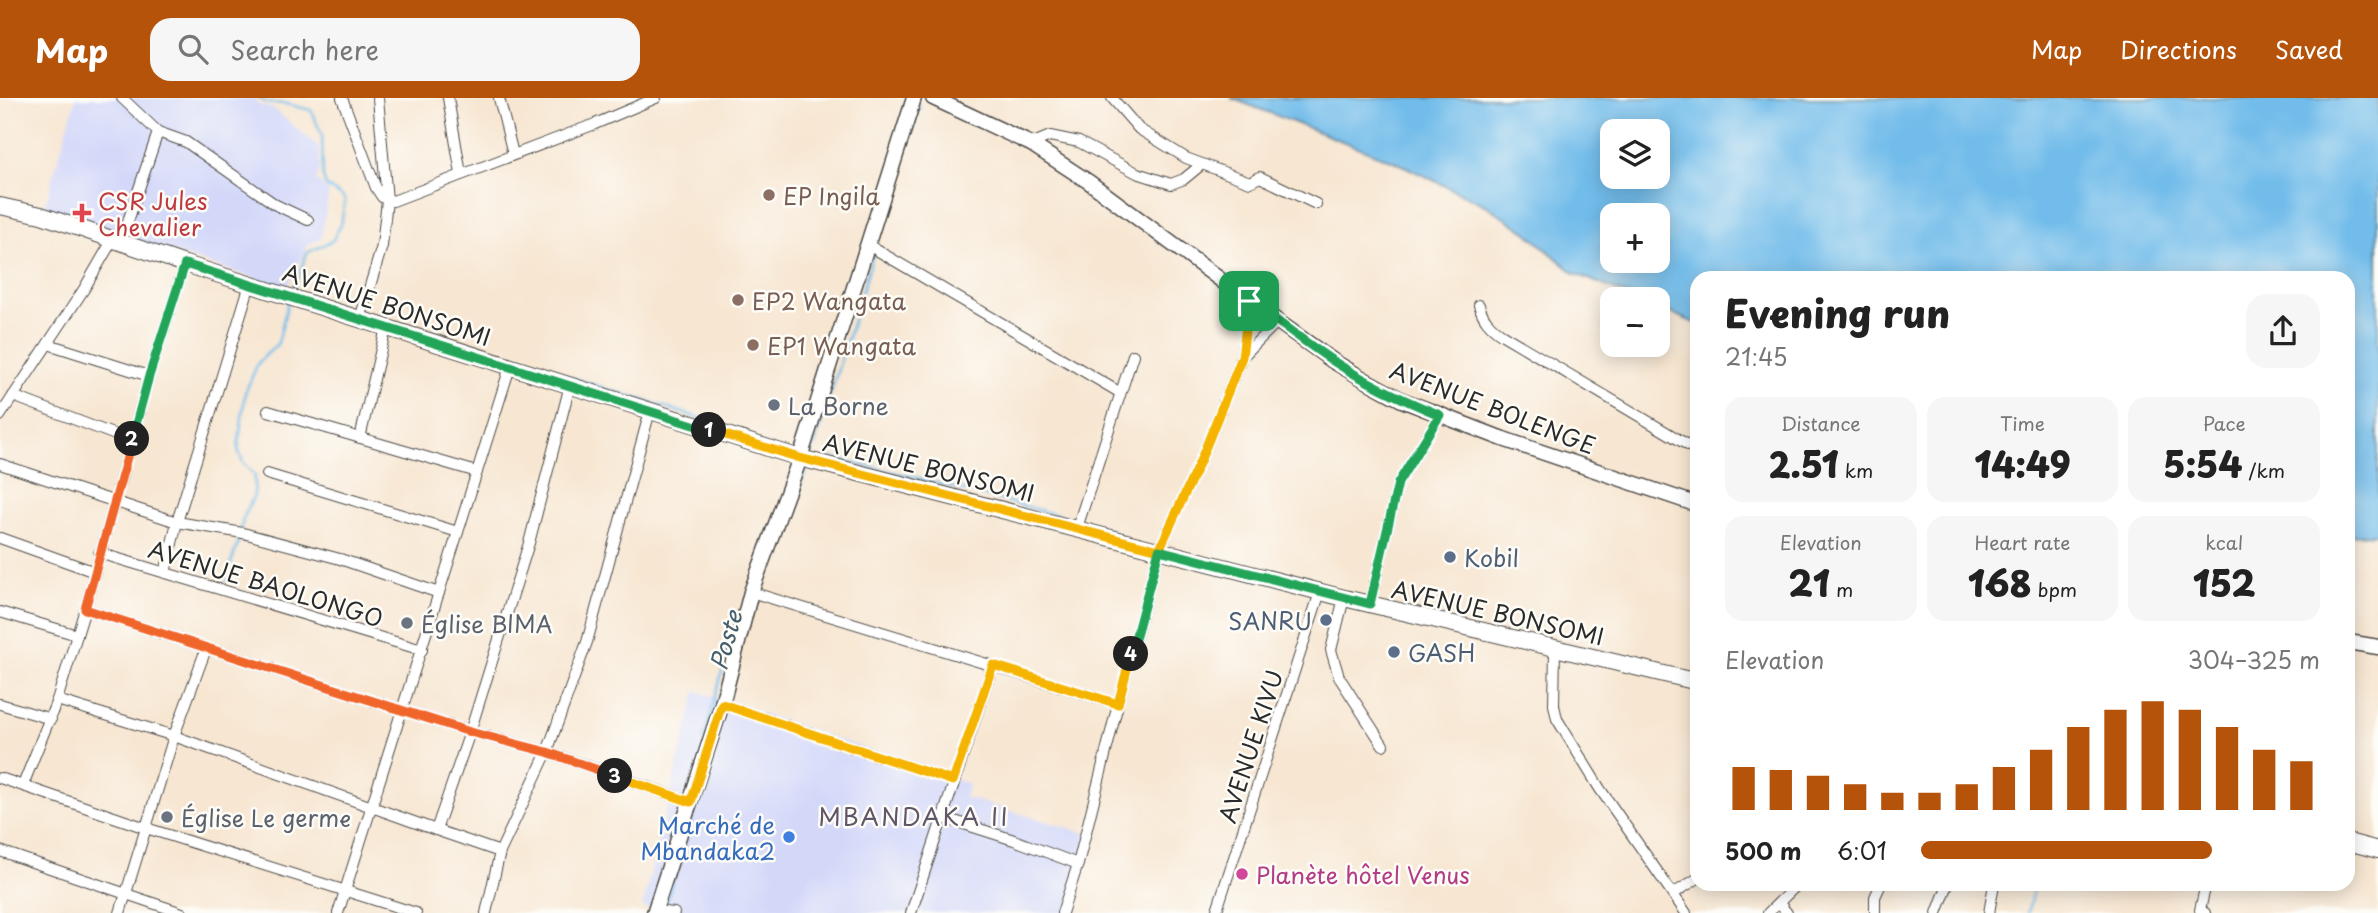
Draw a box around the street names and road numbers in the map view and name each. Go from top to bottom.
street label: AVENUE BONSOMI [279,254,495,354]
street label: AVENUE BOLENGE [1385,352,1601,462]
street label: AVENUE BONSOMI [820,424,1038,510]
street label: AVENUE BAOLONGO [144,531,388,635]
street label: AVENUE BONSOMI [1389,571,1607,653]
street label: AVENUE KIVU [1209,665,1291,827]

